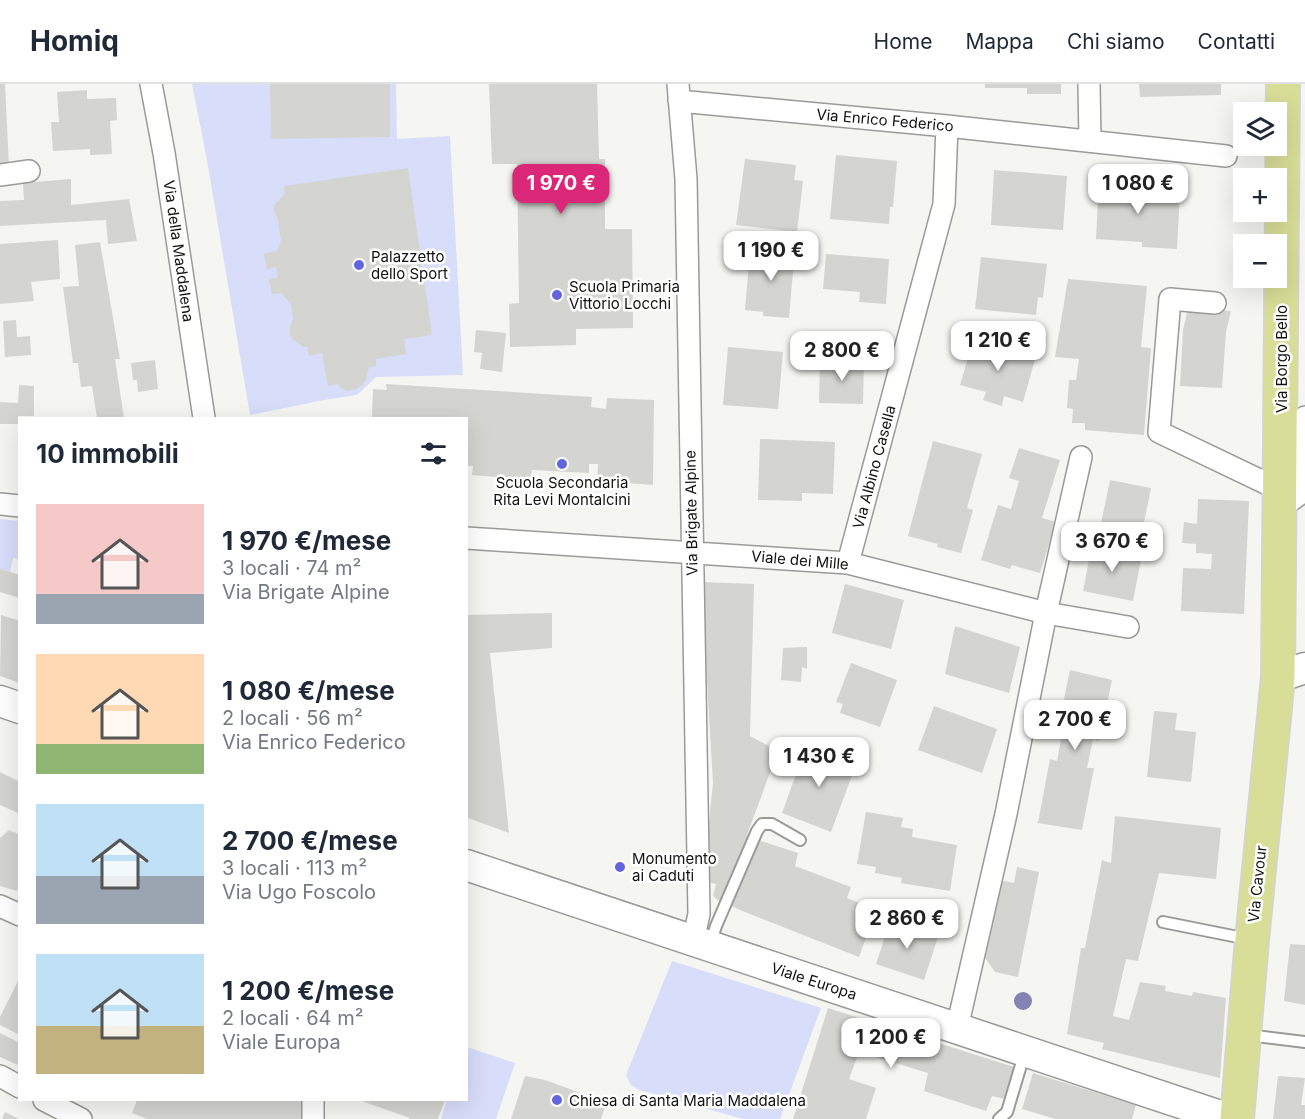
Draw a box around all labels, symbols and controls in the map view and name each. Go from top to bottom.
text: Homiq [30,24,119,58]
text: Home [874,29,932,54]
text: Mappa [965,29,1034,54]
text: Chi siamo [1067,29,1165,54]
text: Contatti [1198,29,1275,54]
map controls [1233,102,1287,288]
button: layers [1233,102,1287,156]
street label: Via Enrico Federico [816,105,954,135]
pin: 1 970 € [506,164,616,215]
pin: 1 080 € [1083,164,1193,215]
button: + [1233,168,1287,222]
text: 1 970 € [526,171,596,195]
text: 1 080 € [1102,171,1174,195]
street label: Via della Maddalena [160,179,198,323]
pin: 1 190 € [716,231,826,282]
button: − [1233,234,1287,288]
text: 1 190 € [738,238,804,262]
place label: Palazzetto dello Sport [371,247,448,283]
marker: Palazzetto dello Sport [352,258,366,272]
place label: Scuola Primaria Vittorio Locchi [569,277,680,313]
marker: Scuola Primaria Vittorio Locchi [550,288,564,302]
street label: Via Borgo Bello [1272,305,1291,413]
pin: 1 210 € [943,321,1053,372]
text: 1 210 € [965,328,1031,352]
pin: 2 800 € [787,331,897,382]
text: 2 800 € [804,338,880,362]
street label: Via Albino Casella [848,403,900,531]
icon: filters [417,437,450,470]
text: 10 immobili [36,438,179,469]
street label: Via Brigate Alpine [680,450,702,576]
marker: Scuola Secondaria Rita Levi Montalcini [555,457,569,471]
place label: Scuola Secondaria Rita Levi Montalcini [493,473,631,509]
pin: 3 670 € [1057,522,1167,573]
text: 1 970 €/mese [222,525,391,556]
icon: home [84,528,156,600]
text: 3 670 € [1075,529,1149,553]
street label: Viale dei Mille [750,546,850,574]
text: 3 locali · 74 m² [222,556,361,580]
text: Via Brigate Alpine [222,580,390,604]
text: 1 080 €/mese [222,675,395,706]
icon: home [84,678,156,750]
pin: 2 700 € [1020,700,1130,751]
text: 2 locali · 56 m² [222,706,363,730]
text: 2 700 € [1038,707,1112,731]
text: Via Enrico Federico [222,730,406,754]
pin: 1 430 € [764,737,874,788]
text: 1 430 € [783,744,855,768]
text: 2 700 €/mese [222,825,398,856]
icon: home [84,828,156,900]
street label: Via Cavour [1244,844,1271,923]
place label: Monumento ai Caduti [632,849,717,885]
text: 3 locali · 113 m² [222,856,367,880]
marker: Monumento ai Caduti [613,860,627,874]
text: Via Ugo Foscolo [222,880,376,904]
pin: 2 860 € [852,899,962,950]
text: 2 860 € [869,906,945,930]
street label: Viale Europa [769,958,859,1004]
text: 1 200 €/mese [222,975,394,1006]
icon: home [84,978,156,1050]
text: 2 locali · 64 m² [222,1006,364,1030]
pin: 1 200 € [836,1018,946,1069]
text: 1 200 € [855,1025,927,1049]
text: Viale Europa [222,1030,341,1054]
place label: Chiesa di Santa Maria Maddalena [569,1091,806,1110]
marker: Chiesa di Santa Maria Maddalena [550,1093,564,1107]

